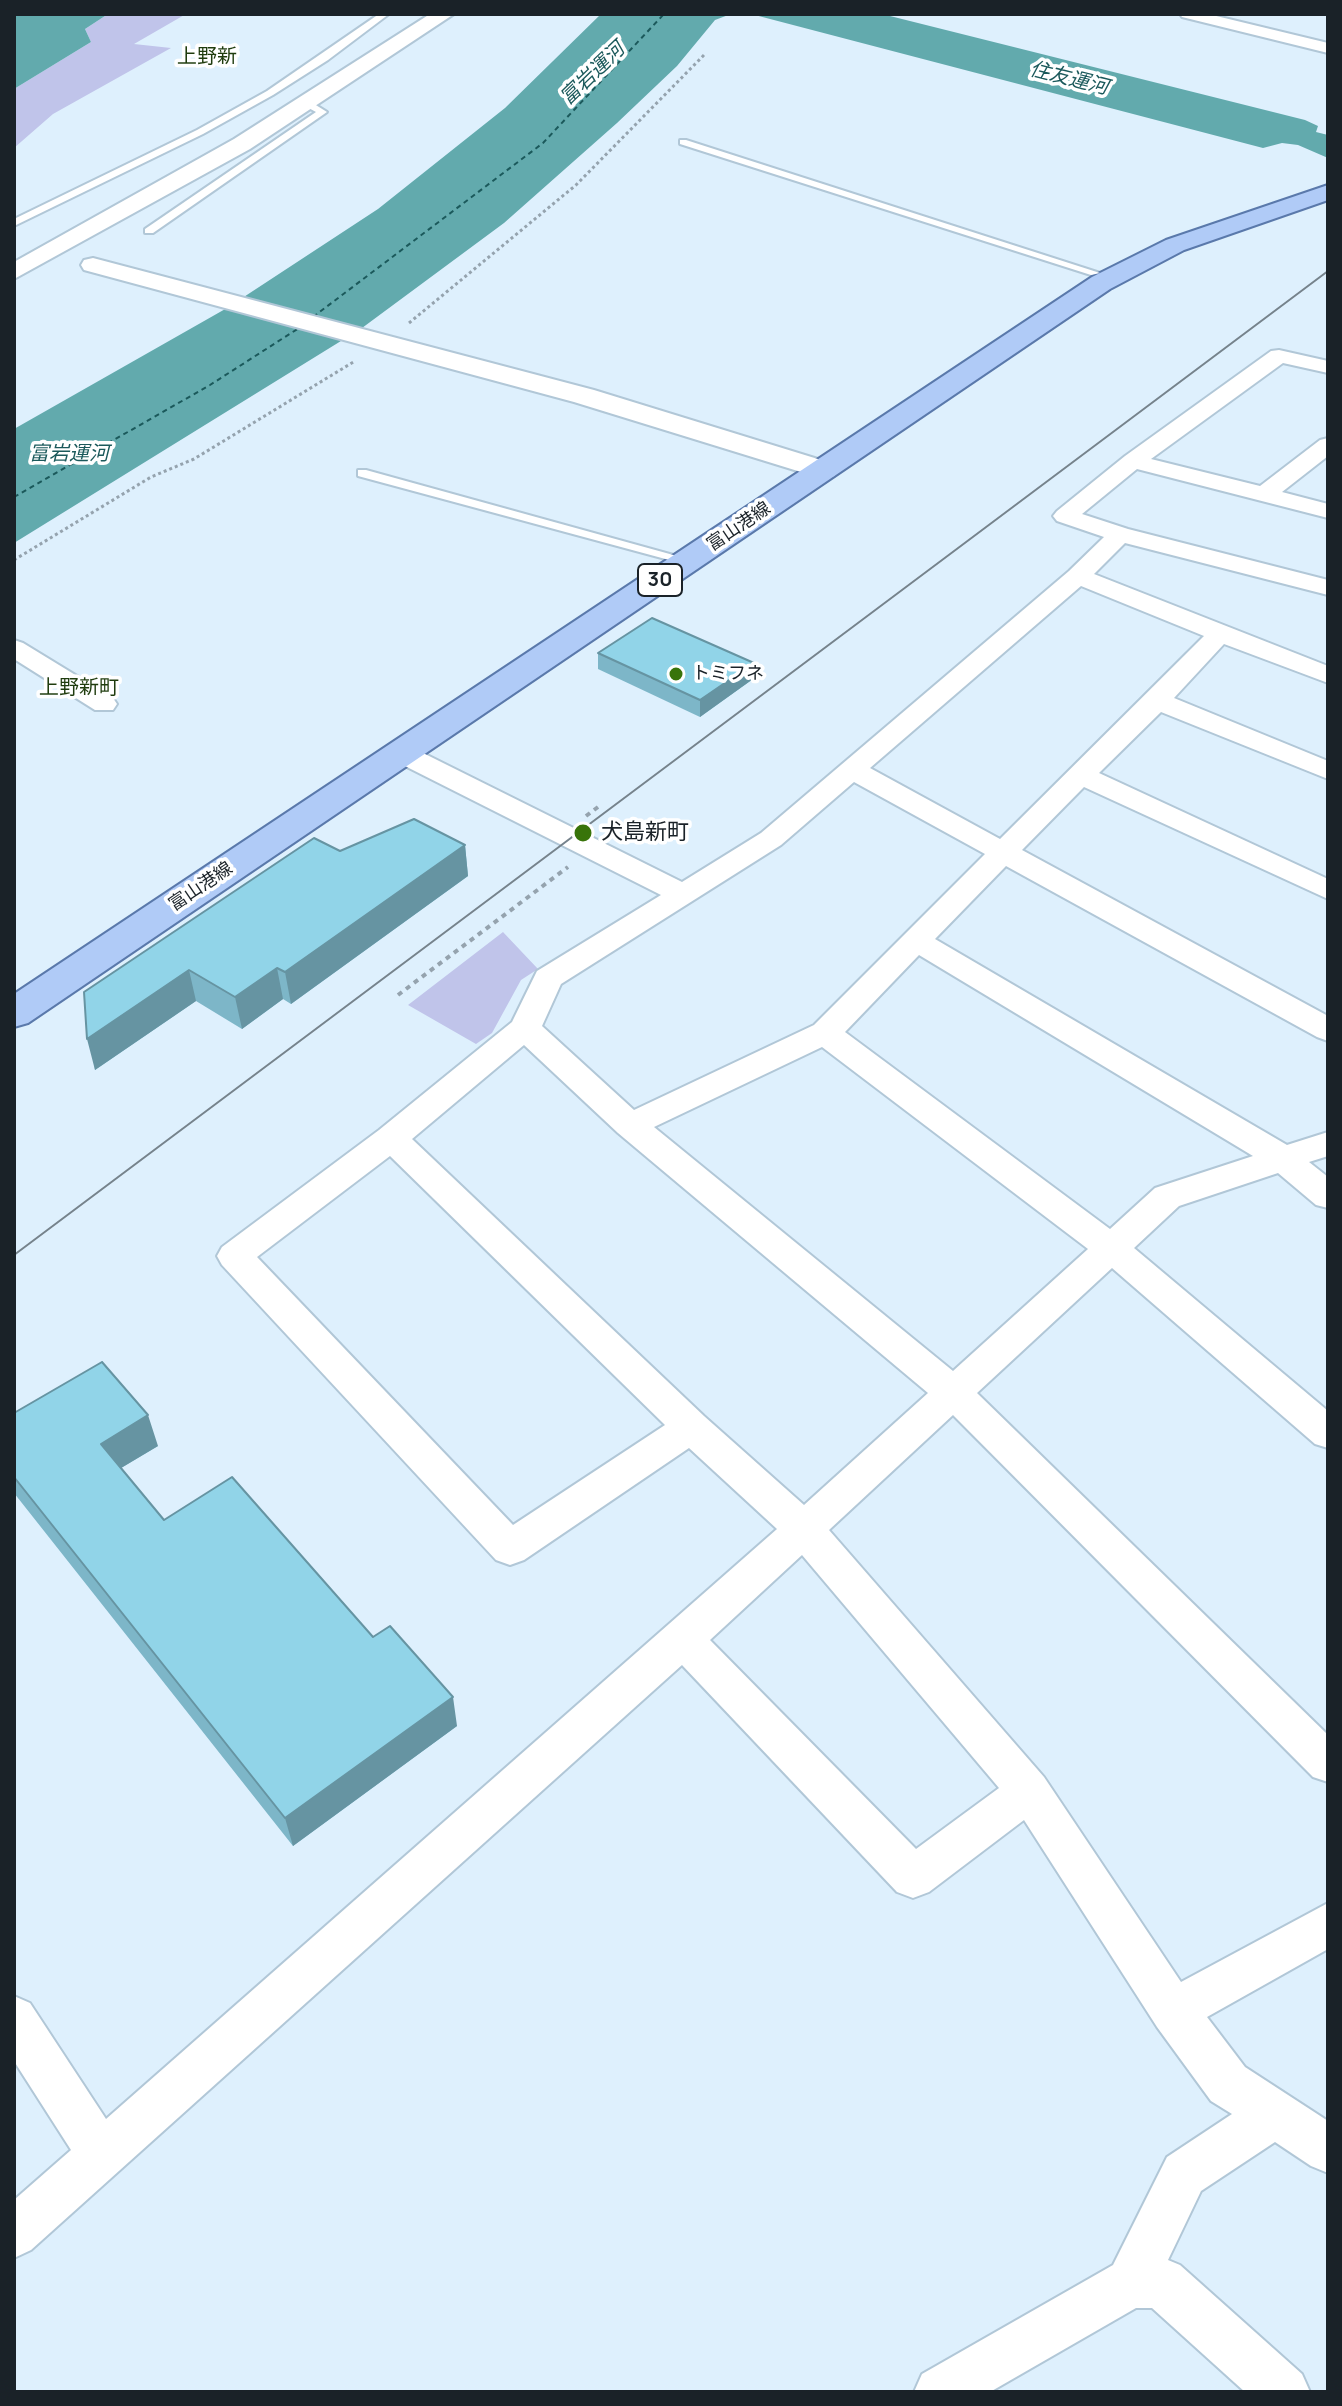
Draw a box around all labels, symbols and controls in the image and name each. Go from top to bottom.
water label: 富岩運河 [556,38,630,110]
district label: 上野新 [177,45,237,69]
water label: 住友運河 [1027,58,1111,100]
water label: 富岩運河 [29,442,109,466]
street label: 富山港線 [703,498,775,556]
road number: 30 [638,564,682,596]
place label: トミフネ [692,663,764,685]
marker: トミフネ [667,665,685,683]
district label: 上野新町 [39,676,119,700]
place label: 犬島新町 [601,820,689,846]
marker: 犬島新町 [572,822,594,844]
street label: 富山港線 [165,858,237,916]

